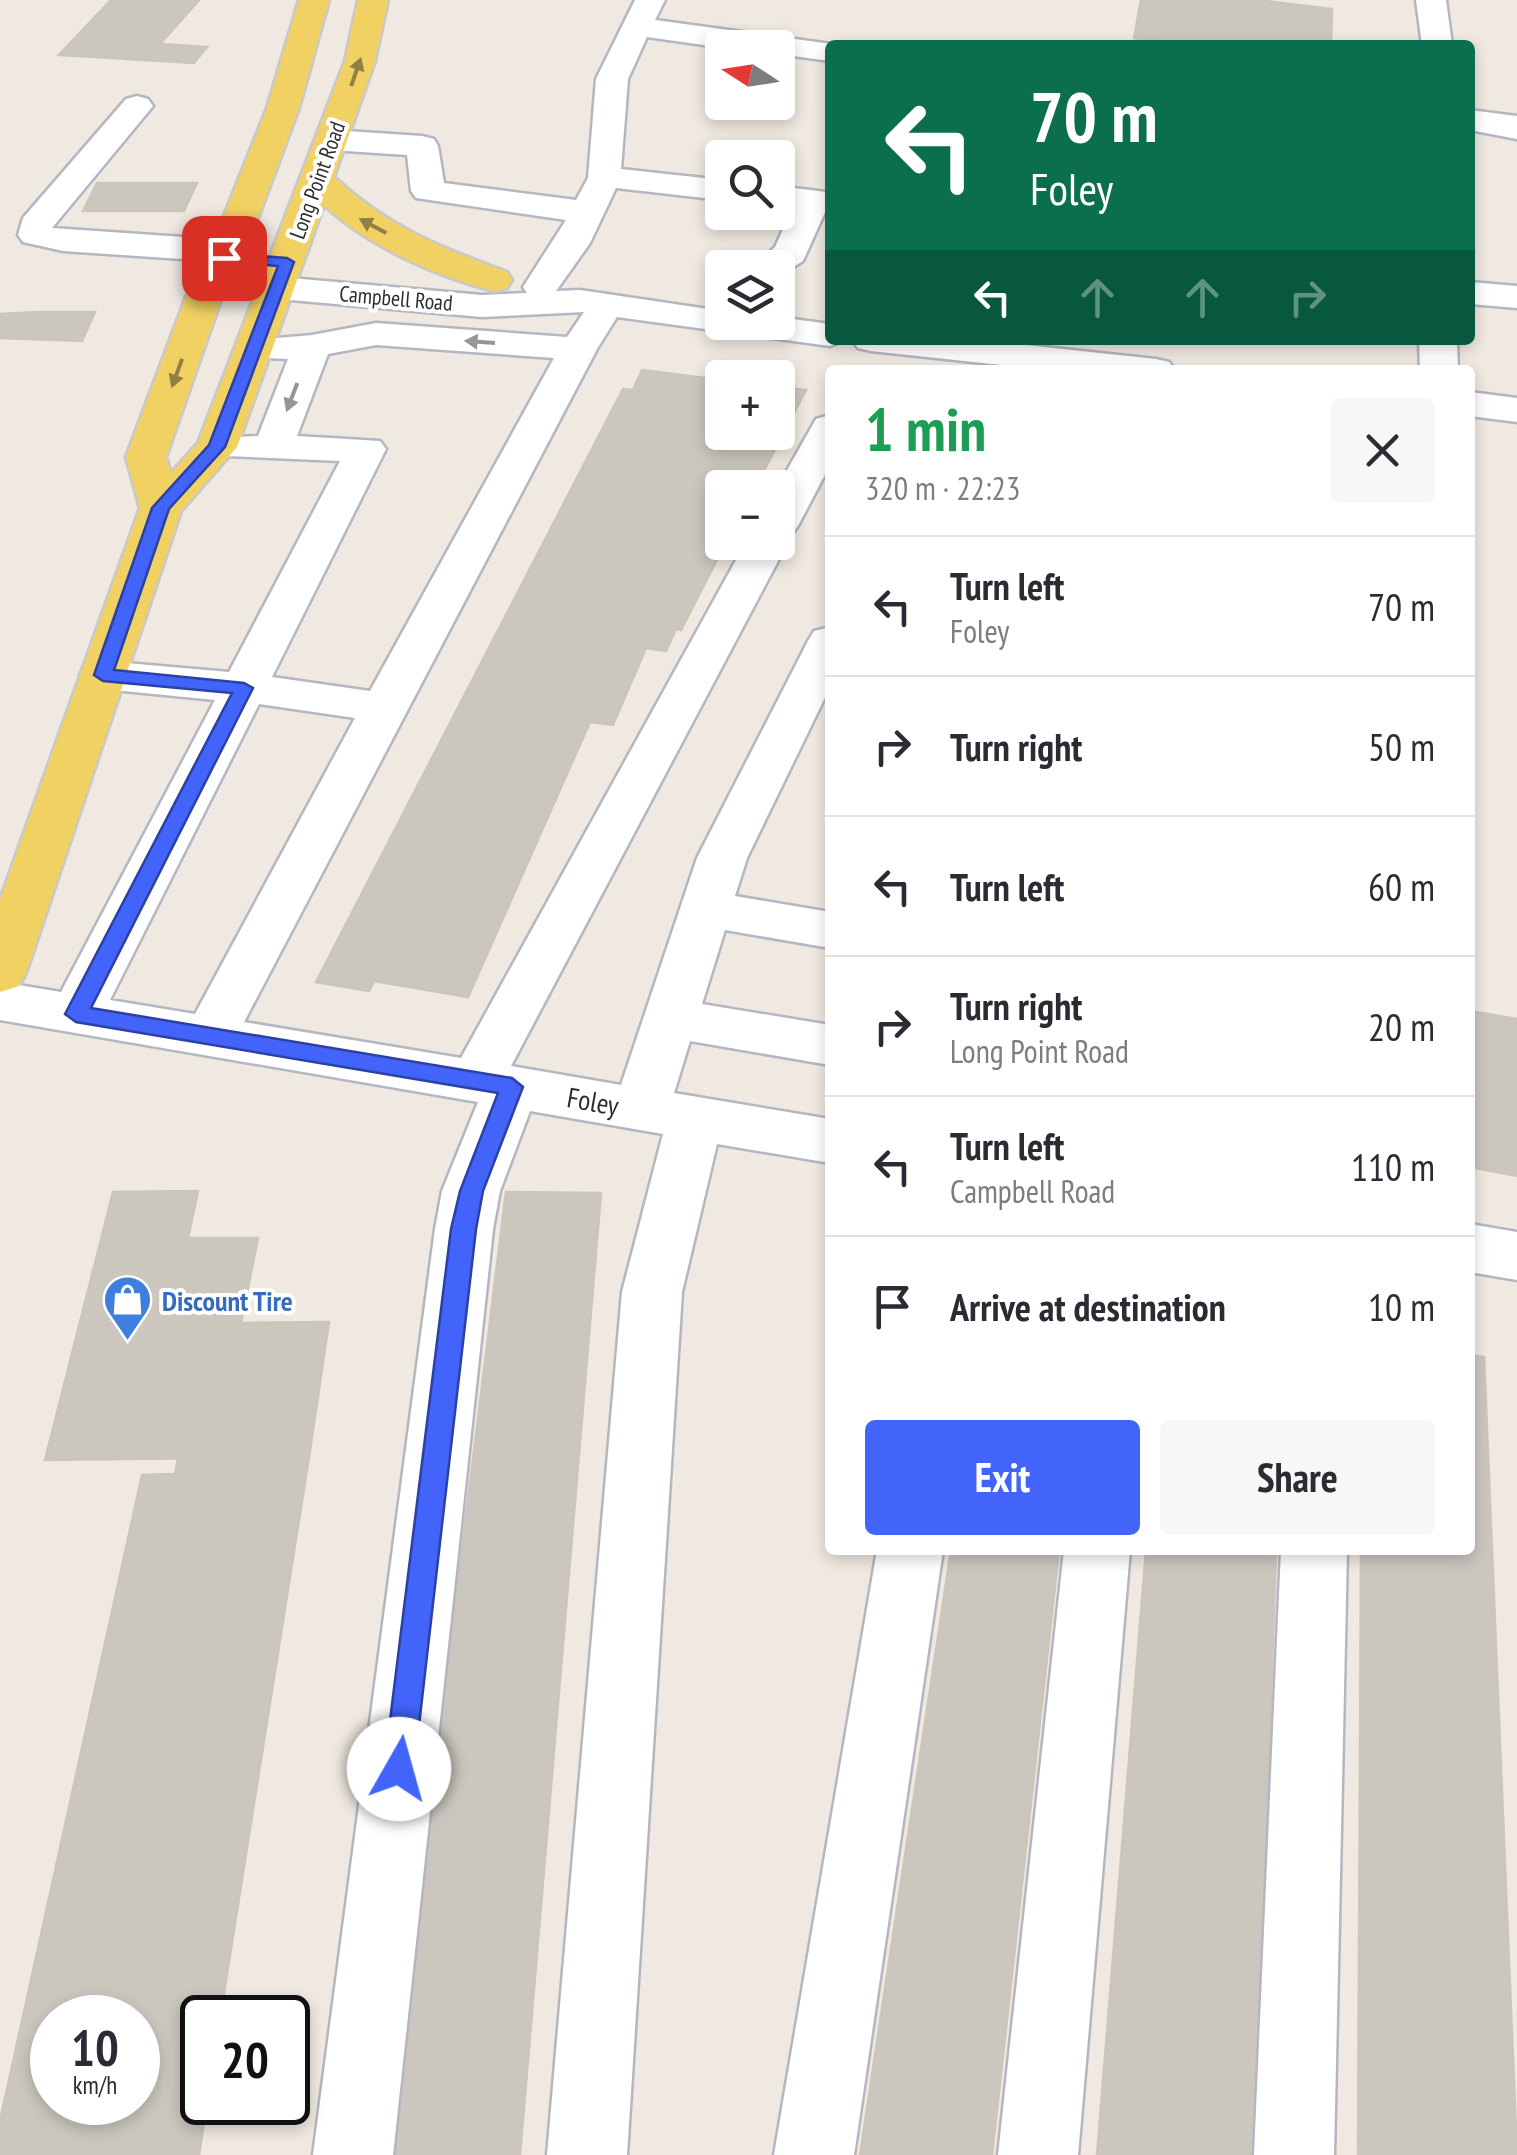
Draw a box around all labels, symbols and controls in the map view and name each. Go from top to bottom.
north arrow [705,30,795,120]
map controls [705,30,795,560]
one-way arrow [349,57,364,87]
text: 70 m [1030,71,1158,161]
icon: left [865,80,995,210]
street label: Long Point Road [283,117,351,243]
button: search [705,140,795,230]
text: Foley [1030,159,1113,217]
pin [182,216,267,301]
one-way arrow [359,217,388,234]
icon: arrive [197,231,252,286]
button: layers [705,250,795,340]
icon: left [965,270,1020,325]
icon: ahead [1070,270,1125,325]
icon: ahead [1175,270,1230,325]
icon: right [1280,270,1335,325]
street label: Campbell Road [338,279,454,317]
one-way arrow [464,333,496,349]
one-way arrow [169,358,184,388]
button: + [705,360,795,450]
one-way arrow [284,382,300,412]
text: 1 min [865,390,986,468]
button: close [1330,398,1435,503]
text: 320 m · 22:23 [865,467,1020,509]
button: − [705,470,795,560]
text: Turn left [950,561,1064,610]
icon: left [865,579,920,634]
text: 70 m [1368,582,1435,631]
text: Foley [950,610,1009,652]
icon: right [865,719,920,774]
text: Turn right [950,722,1082,771]
text: 50 m [1368,722,1435,771]
icon: left [865,859,920,914]
text: Turn left [950,862,1064,911]
text: 60 m [1368,862,1435,911]
text: Turn right [950,981,1082,1030]
icon: right [865,999,920,1054]
text: 20 m [1368,1002,1435,1051]
text: Long Point Road [950,1030,1129,1072]
street label: Foley [564,1078,622,1124]
text: Turn left [950,1121,1064,1170]
icon: left [865,1139,920,1194]
text: 110 m [1351,1142,1435,1191]
text: Campbell Road [950,1170,1115,1212]
shop icon: Discount Tire [101,1274,153,1342]
icon: arrive [865,1279,920,1334]
place label: Discount Tire [162,1282,293,1319]
text: Arrive at destination [950,1282,1226,1331]
text: 10 m [1368,1282,1435,1331]
button: Exit [865,1420,1140,1535]
button: Share [1160,1420,1435,1535]
position arrow [347,1717,451,1821]
speed limit sign: 20 [180,1995,310,2125]
text: 10 [71,2015,119,2080]
text: km/h [73,2069,117,2101]

